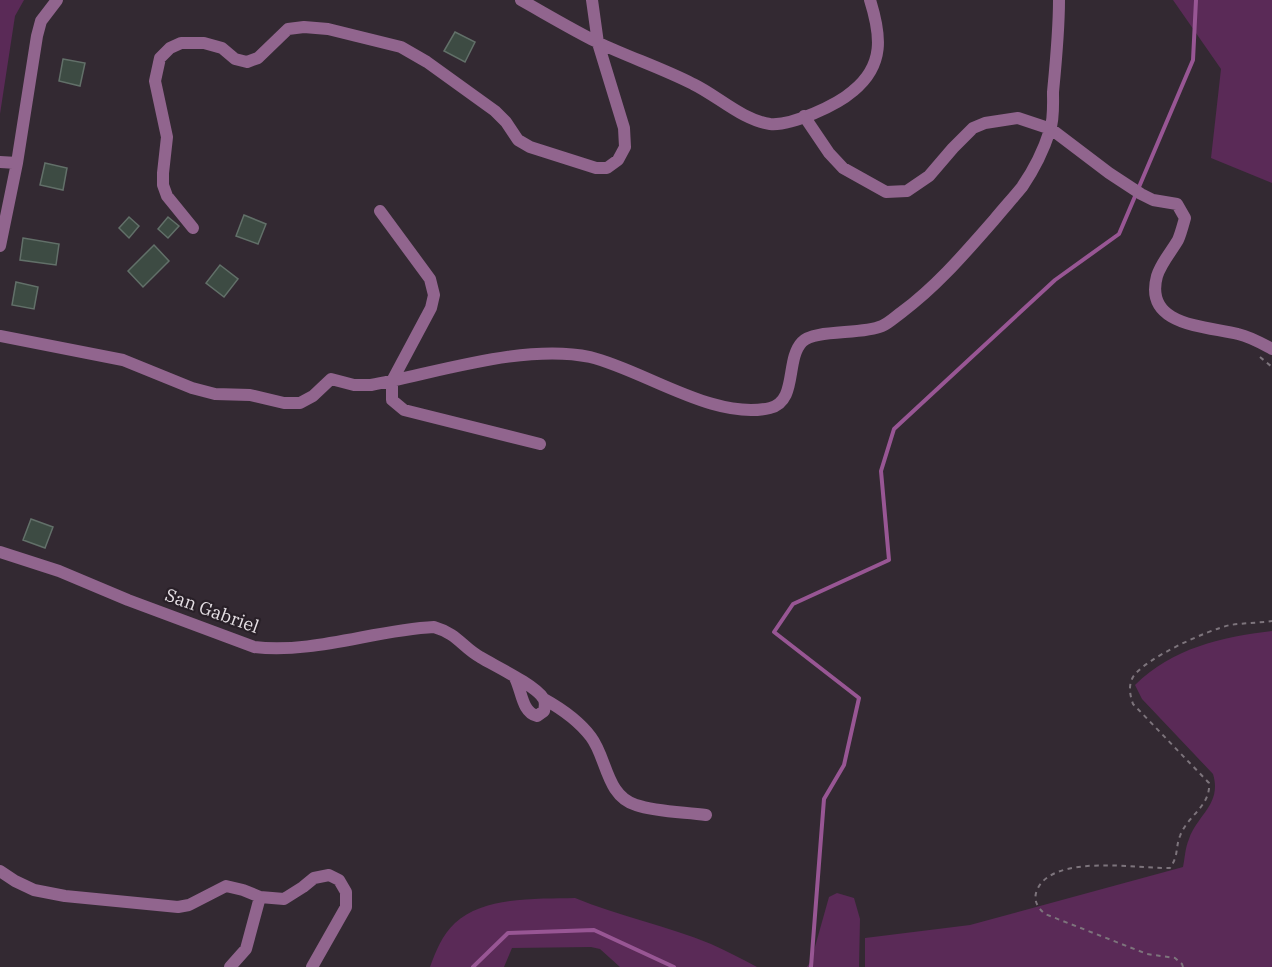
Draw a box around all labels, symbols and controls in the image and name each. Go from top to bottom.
street label: San Gabriel [162,583,262,638]

